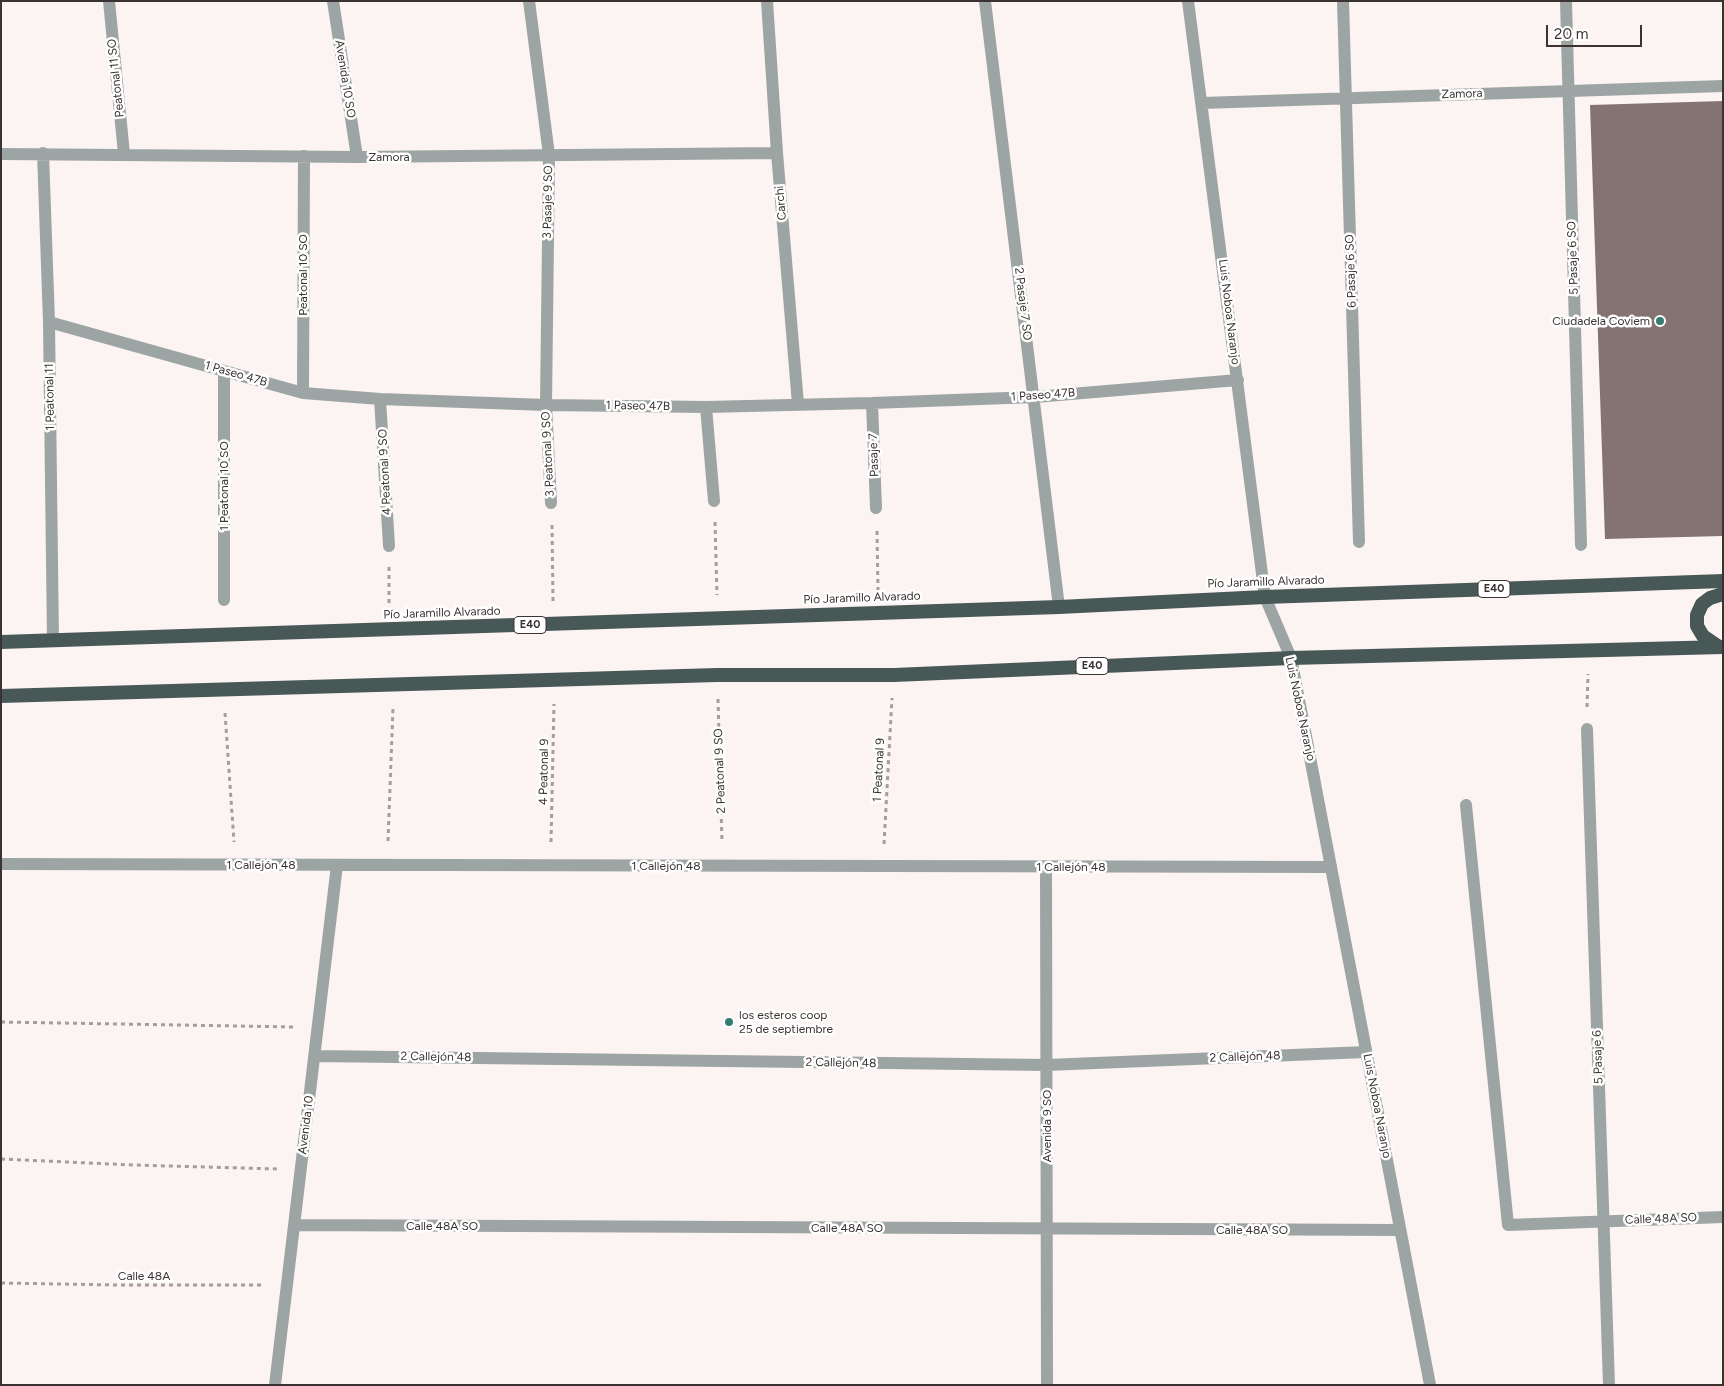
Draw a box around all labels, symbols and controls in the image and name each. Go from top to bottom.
scale bar [1549,15,1645,47]
text: 20 m [1554,25,1588,43]
street label: Peatonal 11 SO [105,38,127,118]
street label: Avenida 10 SO [332,39,358,119]
street label: Zamora [1441,86,1483,102]
street label: Zamora [368,150,410,164]
street label: 3 Pasaje 9 SO [540,165,556,239]
street label: Carchi [772,185,790,221]
street label: 5 Pasaje 6 SO [1565,221,1581,295]
street label: Peatonal 10 SO [296,234,310,316]
street label: 6 Pasaje 6 SO [1343,234,1359,308]
street label: Luis Noboa Naranjo [1215,258,1243,366]
street label: 2 Pasaje 7 SO [1011,267,1035,341]
place label: Ciudadela Coviem [1552,314,1650,328]
marker: Ciudadela Coviem [1654,315,1666,327]
street label: 1 Paseo 47B [203,358,269,390]
street label: 1 Peatonal 11 [42,363,58,431]
street label: 1 Paseo 47B [1010,386,1076,404]
street label: 1 Paseo 47B [606,398,670,414]
street label: 3 Peatonal 9 SO [539,411,557,497]
street label: 4 Peatonal 9 SO [376,429,394,515]
street label: Pasaje 7 [866,433,882,477]
street label: 1 Peatonal 10 SO [217,441,231,531]
street label: Pío Jaramillo Alvarado [1207,573,1325,591]
road number: E40 [1478,580,1510,598]
street label: Pío Jaramillo Alvarado [803,589,921,607]
street label: Pío Jaramillo Alvarado [383,604,501,622]
road number: E40 [514,616,546,634]
street label: Luis Noboa Naranjo [1282,656,1318,762]
road number: E40 [1076,658,1108,674]
street label: 2 Peatonal 9 SO [711,728,729,814]
street label: 1 Peatonal 9 [870,738,888,802]
street label: 4 Peatonal 9 [536,739,552,805]
street label: 1 Callejón 48 [226,858,296,872]
street label: 1 Callejón 48 [631,859,701,873]
street label: 1 Callejón 48 [1036,860,1106,874]
place label: los esteros coop 25 de septiembre [739,1008,833,1036]
marker: los esteros coop 25 de septiembre [723,1016,735,1028]
street label: 5 Pasaje 6 [1590,1030,1606,1084]
street label: 2 Callejón 48 [400,1049,472,1065]
street label: 2 Callejón 48 [1209,1049,1281,1065]
street label: Luis Noboa Naranjo [1360,1053,1394,1159]
street label: 2 Callejón 48 [805,1055,877,1071]
street label: Avenida 9 SO [1040,1090,1054,1162]
street label: Avenida 10 [295,1095,317,1155]
street label: Calle 48A SO [1625,1211,1697,1227]
street label: Calle 48A SO [406,1219,478,1233]
street label: Calle 48A SO [811,1221,883,1235]
street label: Calle 48A SO [1216,1223,1288,1237]
street label: Calle 48A [118,1269,170,1283]

